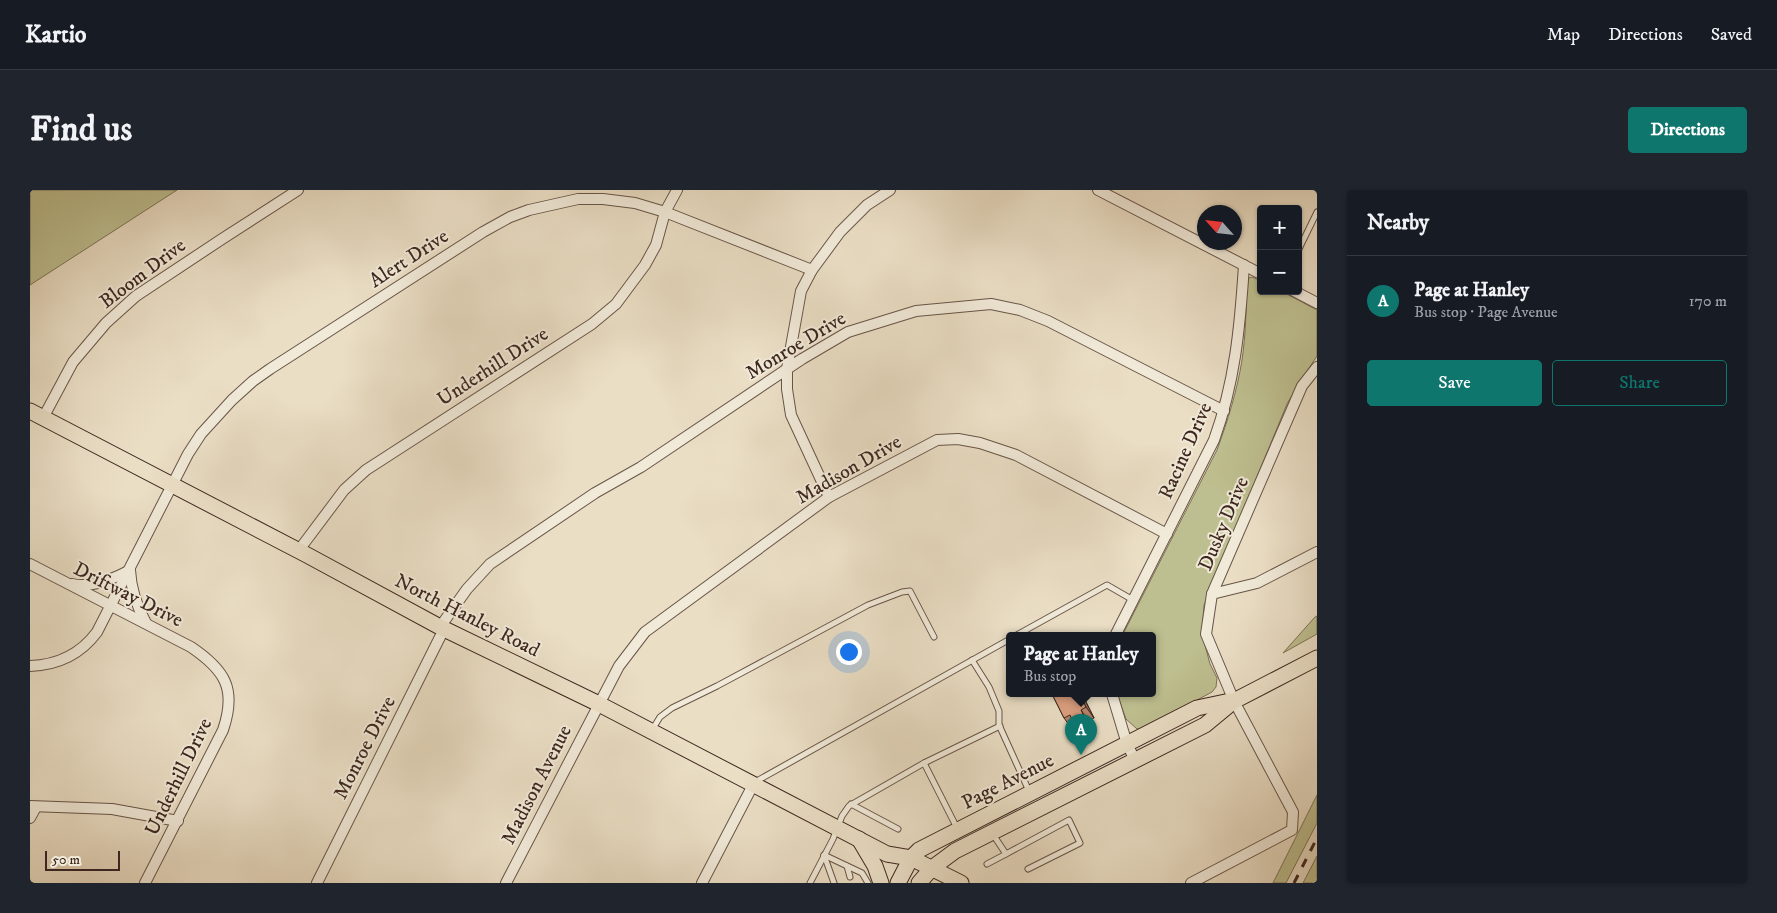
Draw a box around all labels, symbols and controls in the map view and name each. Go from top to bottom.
text: Kartio [25,20,87,50]
text: Map [1547,24,1580,46]
text: Directions [1608,24,1683,46]
text: Saved [1711,24,1752,46]
button: Directions [1628,107,1747,153]
text: Find us [30,108,132,152]
north arrow [1197,205,1242,250]
map controls [1257,205,1302,295]
button: + [1257,205,1302,250]
text: Nearby [1367,210,1429,236]
street label: Alert Drive [365,224,453,294]
street label: Bloom Drive [95,233,191,315]
button: − [1257,250,1302,295]
text: Page at Hanley [1414,279,1529,302]
text: A [1378,291,1388,311]
text: 170 m [1689,291,1727,311]
text: Bus stop · Page Avenue [1414,302,1558,322]
street label: Monroe Drive [741,306,851,386]
street label: Underhill Drive [433,322,553,412]
button: Save [1367,360,1542,406]
button: Share [1552,360,1727,406]
street label: Racine Drive [1154,399,1218,503]
street label: Madison Drive [792,430,906,510]
street label: Dusky Drive [1193,473,1255,575]
street label: Driftway Drive [69,557,187,633]
street label: North Hanley Road [390,569,544,663]
popup [1006,632,1156,697]
your location [836,639,862,665]
text: Page at Hanley [1023,643,1139,666]
text: Bus stop [1023,666,1076,686]
street label: Monroe Drive [328,692,402,804]
street label: Underhill Drive [140,714,218,840]
pin: A [1065,714,1097,755]
street label: Madison Avenue [496,721,578,849]
street label: Page Avenue [958,748,1058,816]
scale bar [45,848,120,871]
text: 50 m [52,851,80,869]

